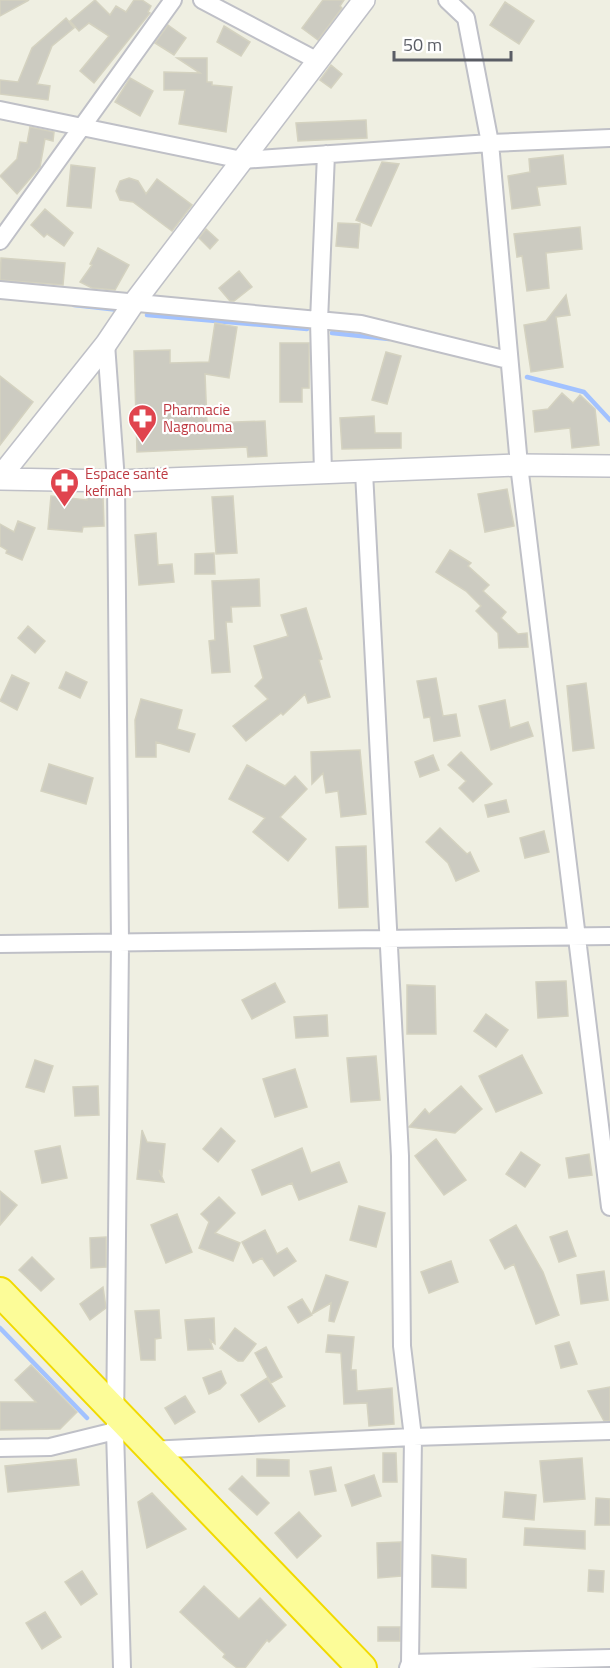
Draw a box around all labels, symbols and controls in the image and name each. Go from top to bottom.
scale bar [394,24,511,62]
text: 50 m [403,31,442,58]
place label: Pharmacie Nagnouma [163,398,233,438]
pharmacy icon: Pharmacie Nagnouma [126,402,158,444]
place label: Espace santé kefinah [85,462,168,502]
pharmacy icon: Espace santé kefinah [48,466,80,508]

